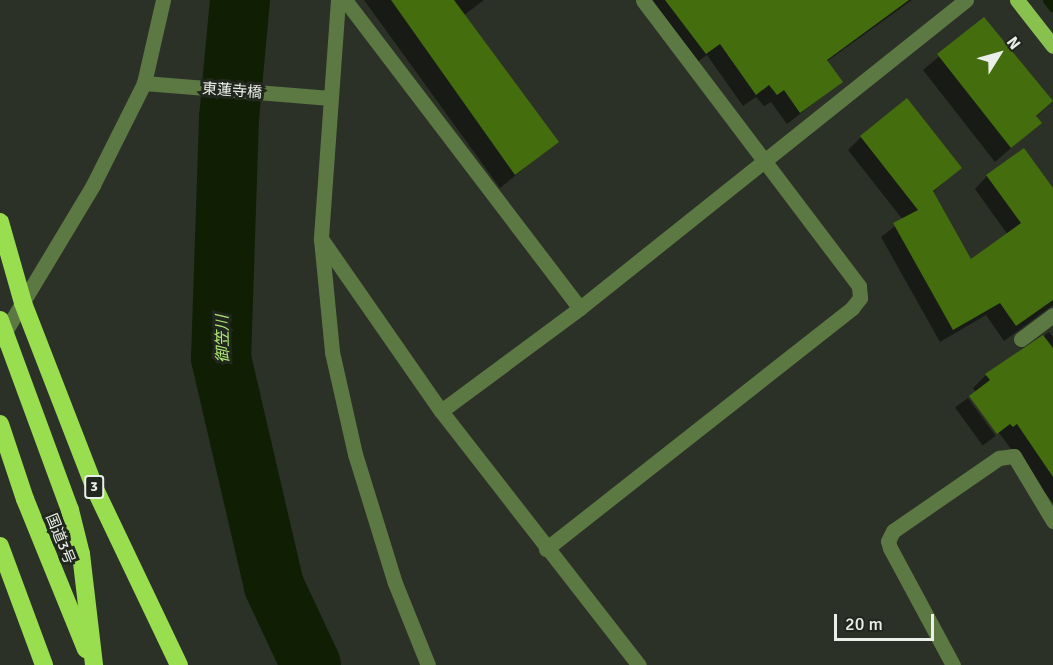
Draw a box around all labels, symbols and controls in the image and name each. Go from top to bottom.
north arrow [969,24,1029,84]
text: N [1002,33,1025,54]
street label: 東蓮寺橋 [201,80,263,102]
water label: 御笠川 [213,315,233,363]
road number: 3 [84,476,104,498]
street label: 国道3号 [42,511,78,567]
scale bar [837,602,938,640]
text: 20 m [845,613,883,635]

